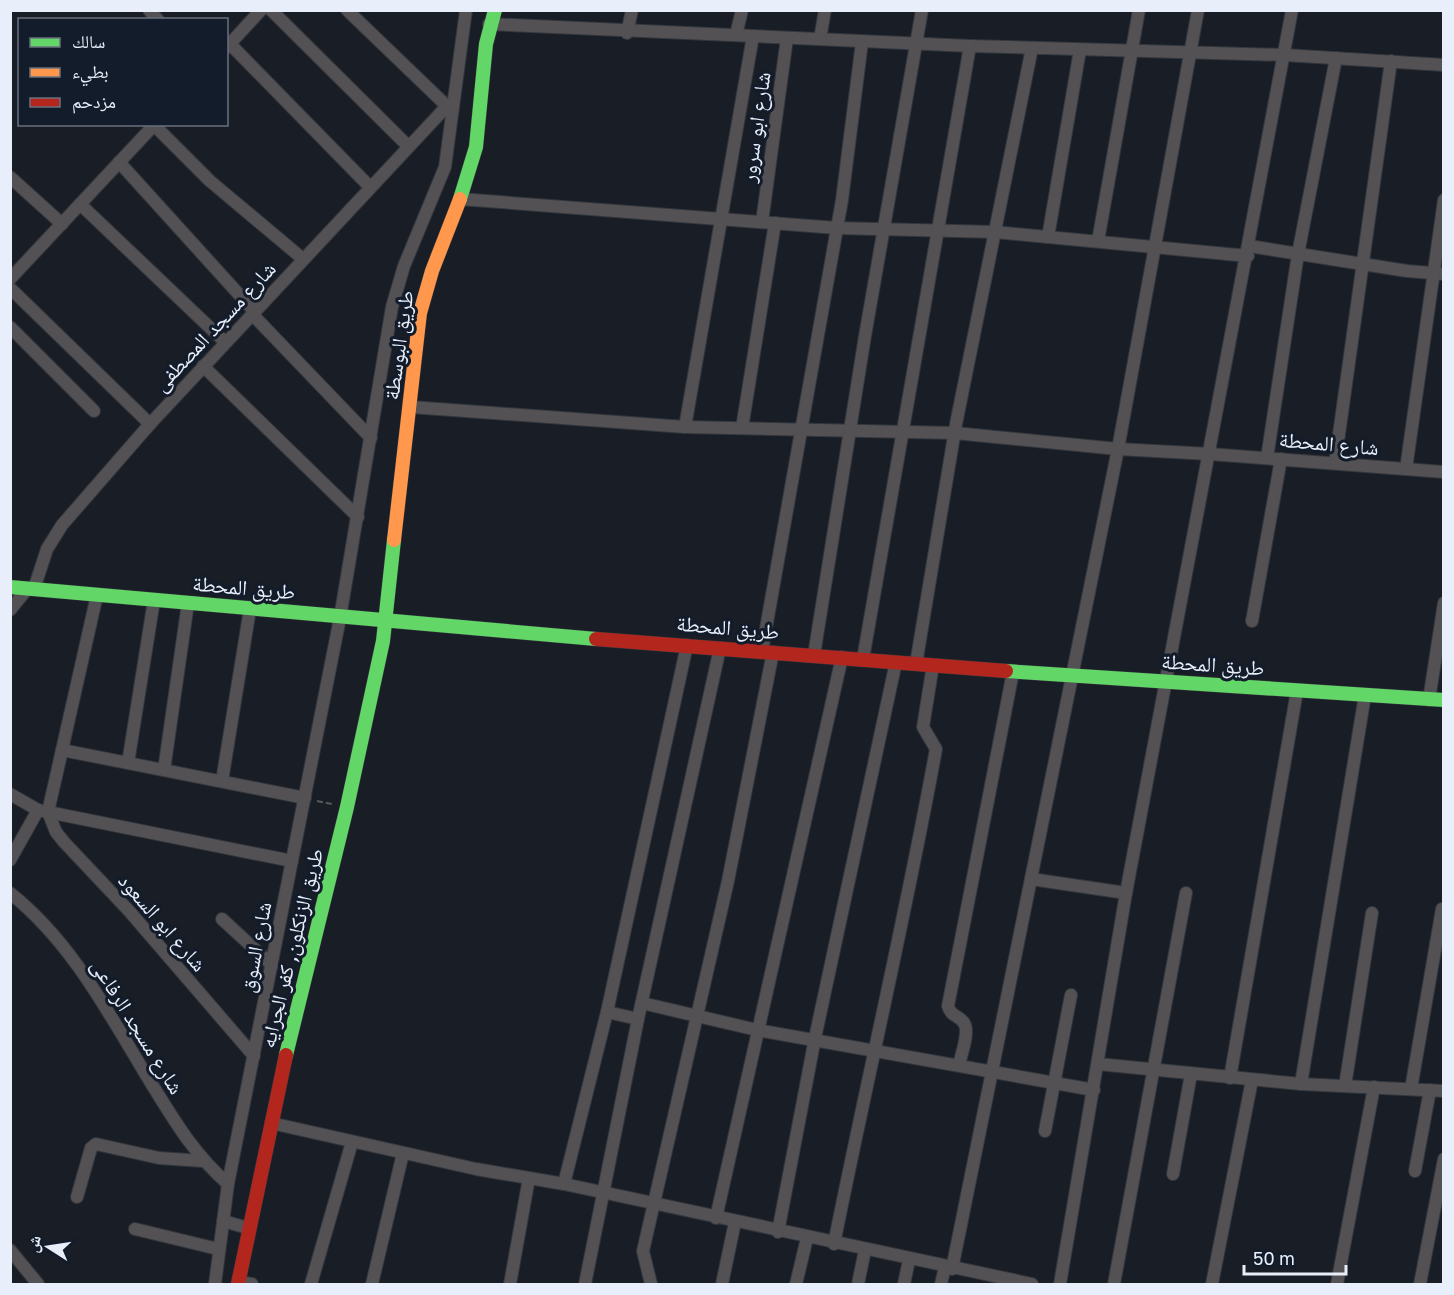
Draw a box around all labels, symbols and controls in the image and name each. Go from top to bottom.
legend [18,18,228,126]
text: سالك [72,30,105,52]
text: بطيء [72,60,109,87]
street label: شارع ابو سرور [734,70,777,185]
text: مزدحم [72,90,116,114]
street label: شارع مسجد المصطفى [147,256,282,397]
street label: طريق البوسطة [377,289,420,402]
street label: شارع المحطة [1278,426,1380,461]
street label: طريق المحطة [191,570,296,605]
street label: طريق المحطة [675,610,780,645]
street label: طريق المحطة [1161,647,1265,682]
street label: طريق الزنكلون, كفر الجرايه [254,846,329,1051]
street label: شارع ابو السعود [113,868,213,977]
street label: شارع السوق [233,899,278,995]
street label: شارع مسجد الرفاعى [85,953,190,1099]
north arrow [18,1217,78,1277]
text: ش [22,1233,45,1254]
scale bar [1244,1238,1346,1276]
text: 50 m [1253,1247,1295,1269]

